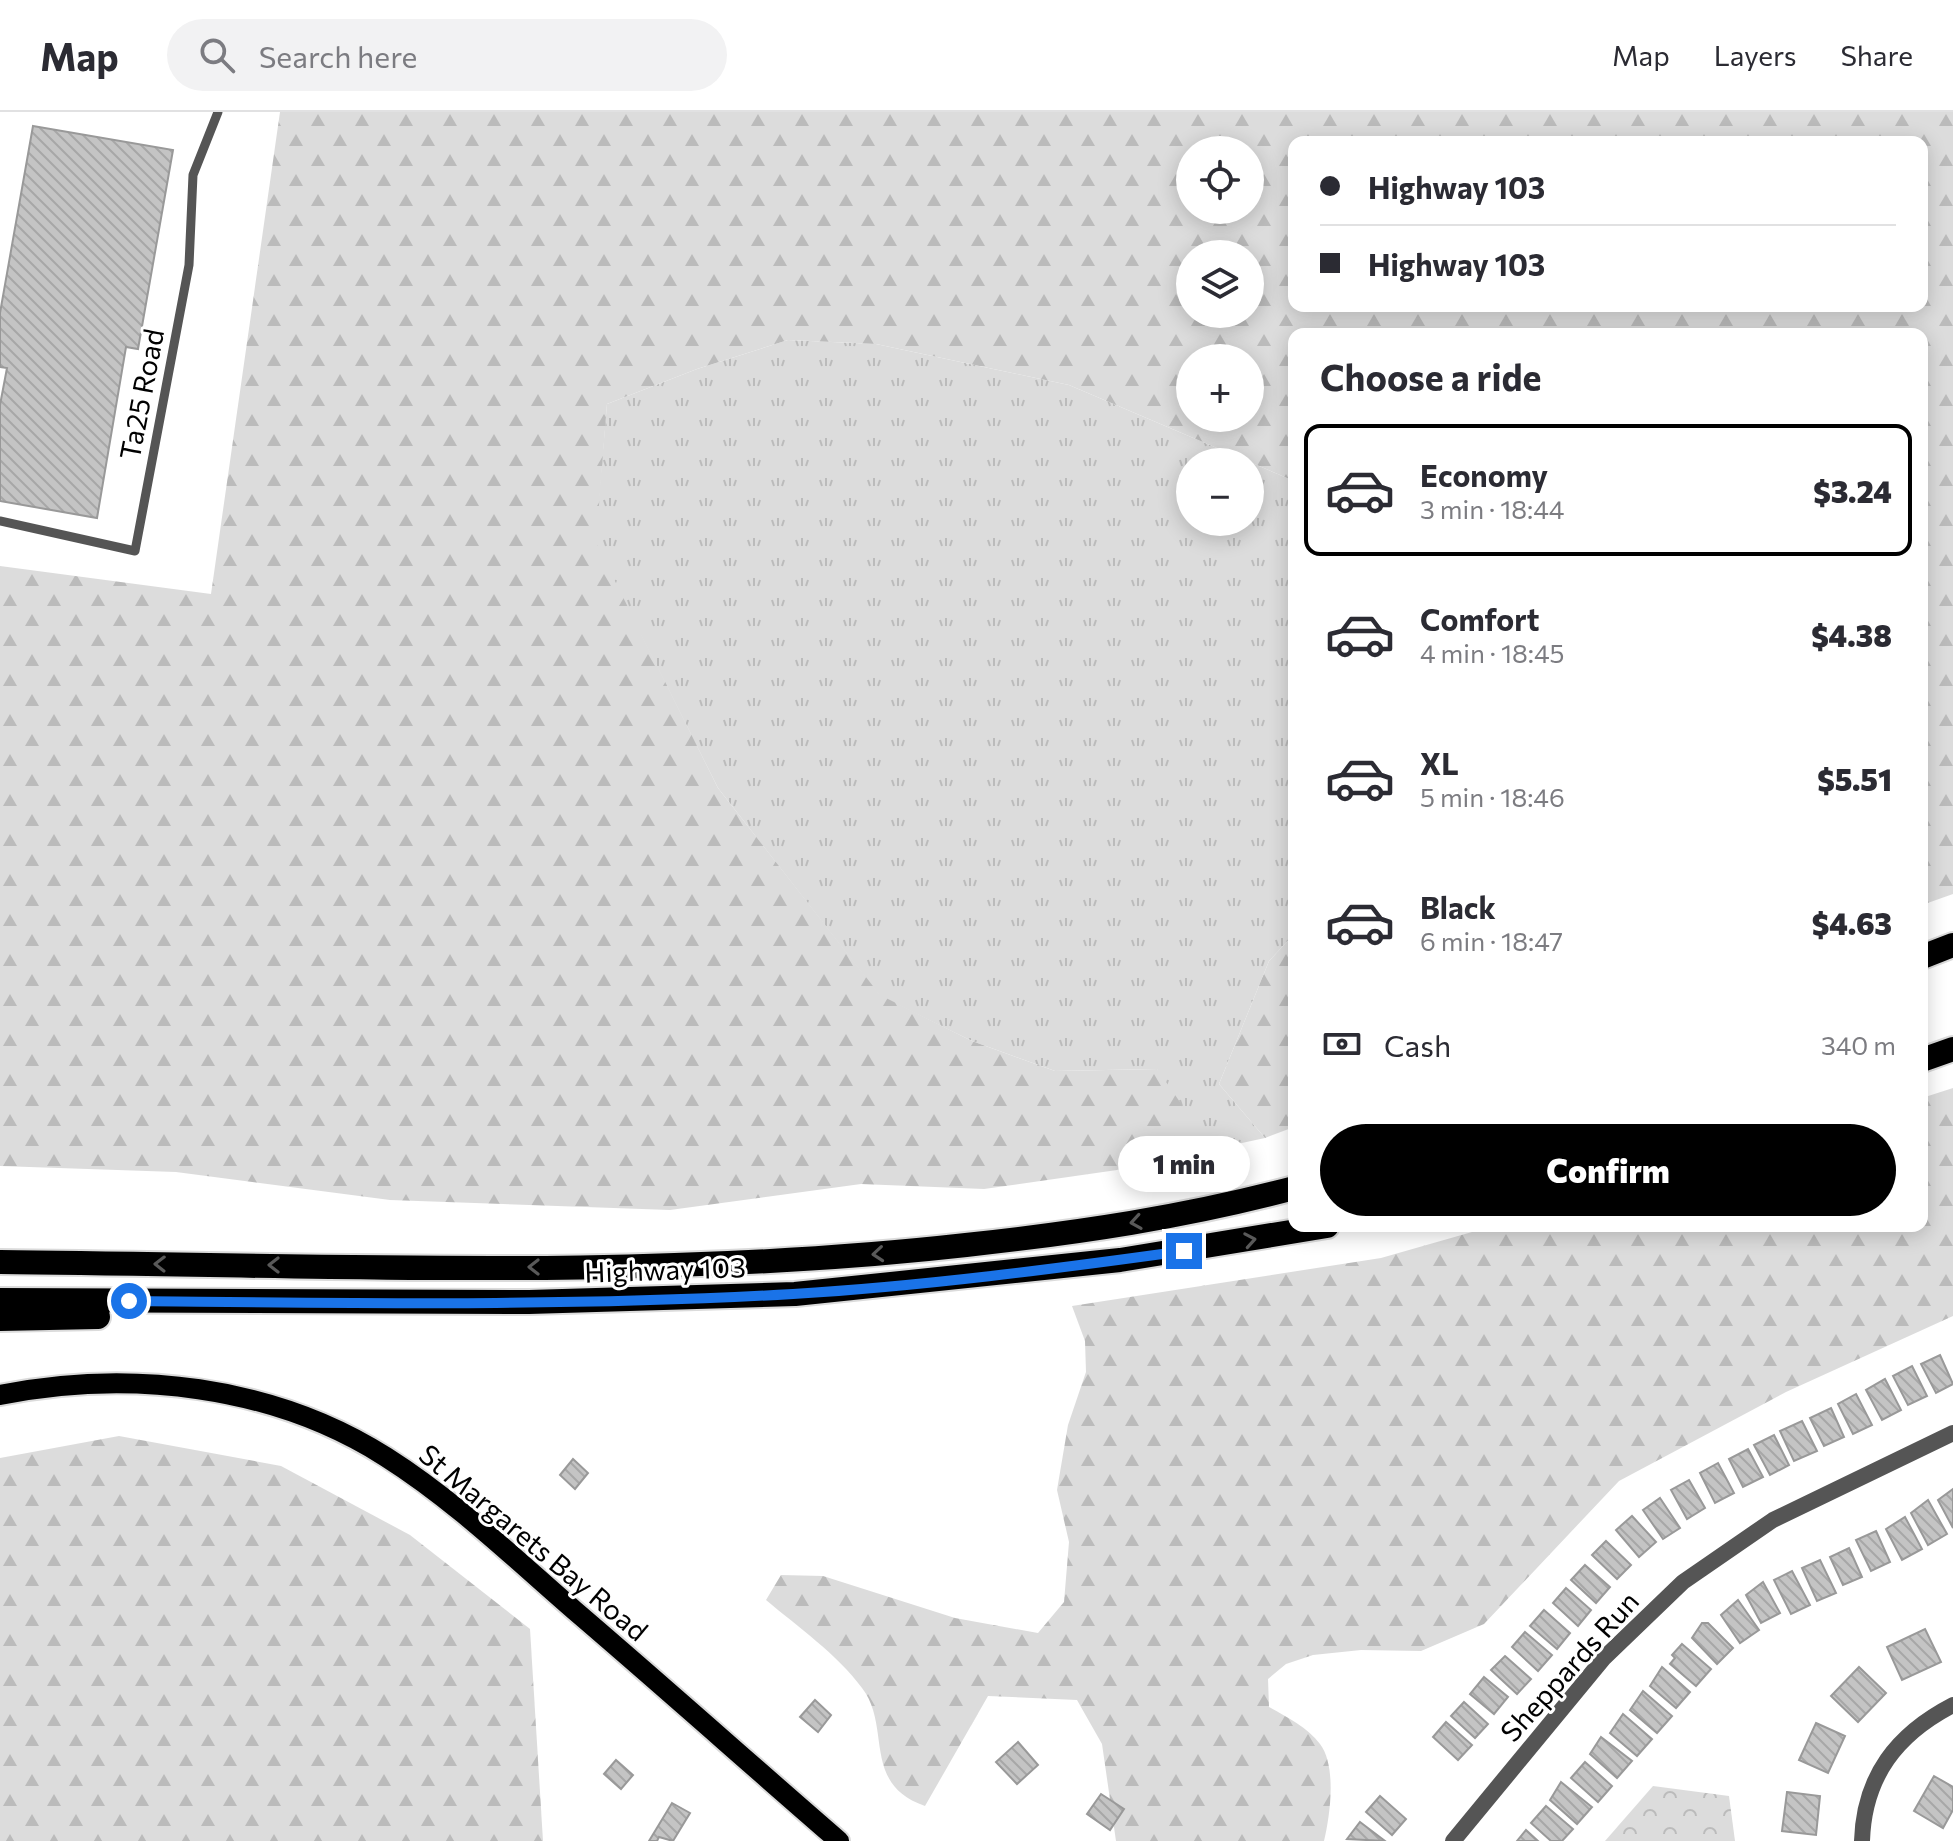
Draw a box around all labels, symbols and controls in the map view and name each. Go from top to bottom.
search box [167,19,727,91]
text: Map [40,32,119,79]
icon: search [195,33,239,77]
text: Search here [259,37,417,74]
text: Map [1612,38,1670,72]
text: Layers [1714,38,1796,72]
text: Share [1840,38,1913,72]
map controls [1176,136,1264,536]
button: locate [1176,136,1264,224]
text: Highway 103 [1368,168,1545,205]
button: layers [1176,240,1264,328]
text: Highway 103 [1368,245,1545,282]
street label: Ta25 Road [112,326,170,462]
button: + [1176,344,1264,432]
text: Choose a ride [1320,354,1541,398]
button: − [1176,448,1264,536]
icon: car [1324,454,1396,526]
text: Economy [1420,456,1548,493]
text: $3.24 [1813,472,1892,509]
text: 3 min · 18:44 [1420,493,1564,524]
icon: car [1324,598,1396,670]
text: Comfort [1420,600,1539,637]
text: $4.38 [1811,616,1892,653]
text: 4 min · 18:45 [1420,637,1565,668]
icon: car [1324,742,1396,814]
text: XL [1420,744,1459,781]
text: $5.51 [1817,760,1892,797]
text: 5 min · 18:46 [1420,781,1565,812]
icon: car [1324,886,1396,958]
text: Black [1420,888,1496,925]
text: $4.63 [1812,904,1892,941]
text: 6 min · 18:47 [1420,925,1563,956]
icon: cash [1320,1022,1364,1066]
text: Cash [1384,1026,1451,1063]
text: 340 m [1821,1029,1896,1060]
button: Confirm [1320,1124,1896,1216]
callout: 1 min [1118,1135,1250,1191]
text: 1 min [1153,1148,1215,1179]
one-way arrow [1129,1213,1143,1230]
one-way arrow [1244,1232,1257,1249]
route end [1166,1233,1202,1269]
one-way arrow [871,1246,884,1263]
street label: Highway 103 [584,1249,746,1289]
one-way arrow [153,1255,166,1272]
one-way arrow [267,1256,280,1274]
one-way arrow [527,1258,540,1276]
route start [111,1283,147,1319]
street label: St Margarets Bay Road [413,1437,655,1647]
street label: Sheppards Run [1493,1584,1645,1748]

